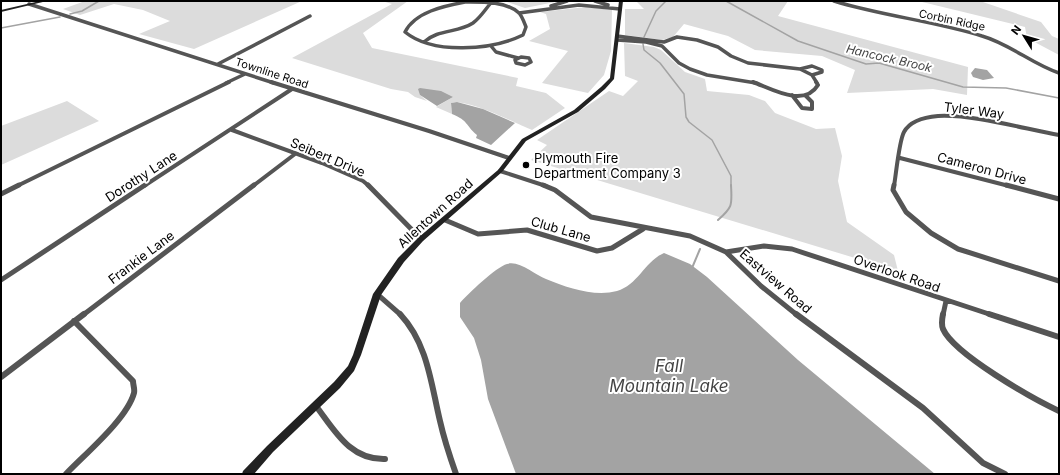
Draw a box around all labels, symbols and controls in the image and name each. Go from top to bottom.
street label: Corbin Ridge [917,6,987,34]
north arrow [1004,16,1044,56]
text: N [1008,22,1024,38]
water label: Hancock Brook [845,41,934,75]
street label: Townline Road [234,55,310,91]
street label: Tyler Way [943,98,1005,122]
street label: Seibert Drive [288,134,368,180]
street label: Dorothy Lane [102,147,180,205]
street label: Cameron Drive [936,148,1028,188]
place label: Plymouth Fire Department Company 3 [534,150,681,181]
marker: Plymouth Fire Department Company 3 [521,160,531,170]
street label: Allentown Road [394,175,476,251]
street label: Club Lane [529,213,593,245]
street label: Frankie Lane [105,227,177,287]
street label: Eastview Road [737,245,815,317]
street label: Overlook Road [852,251,942,295]
water label: Fall Mountain Lake [609,356,729,396]

